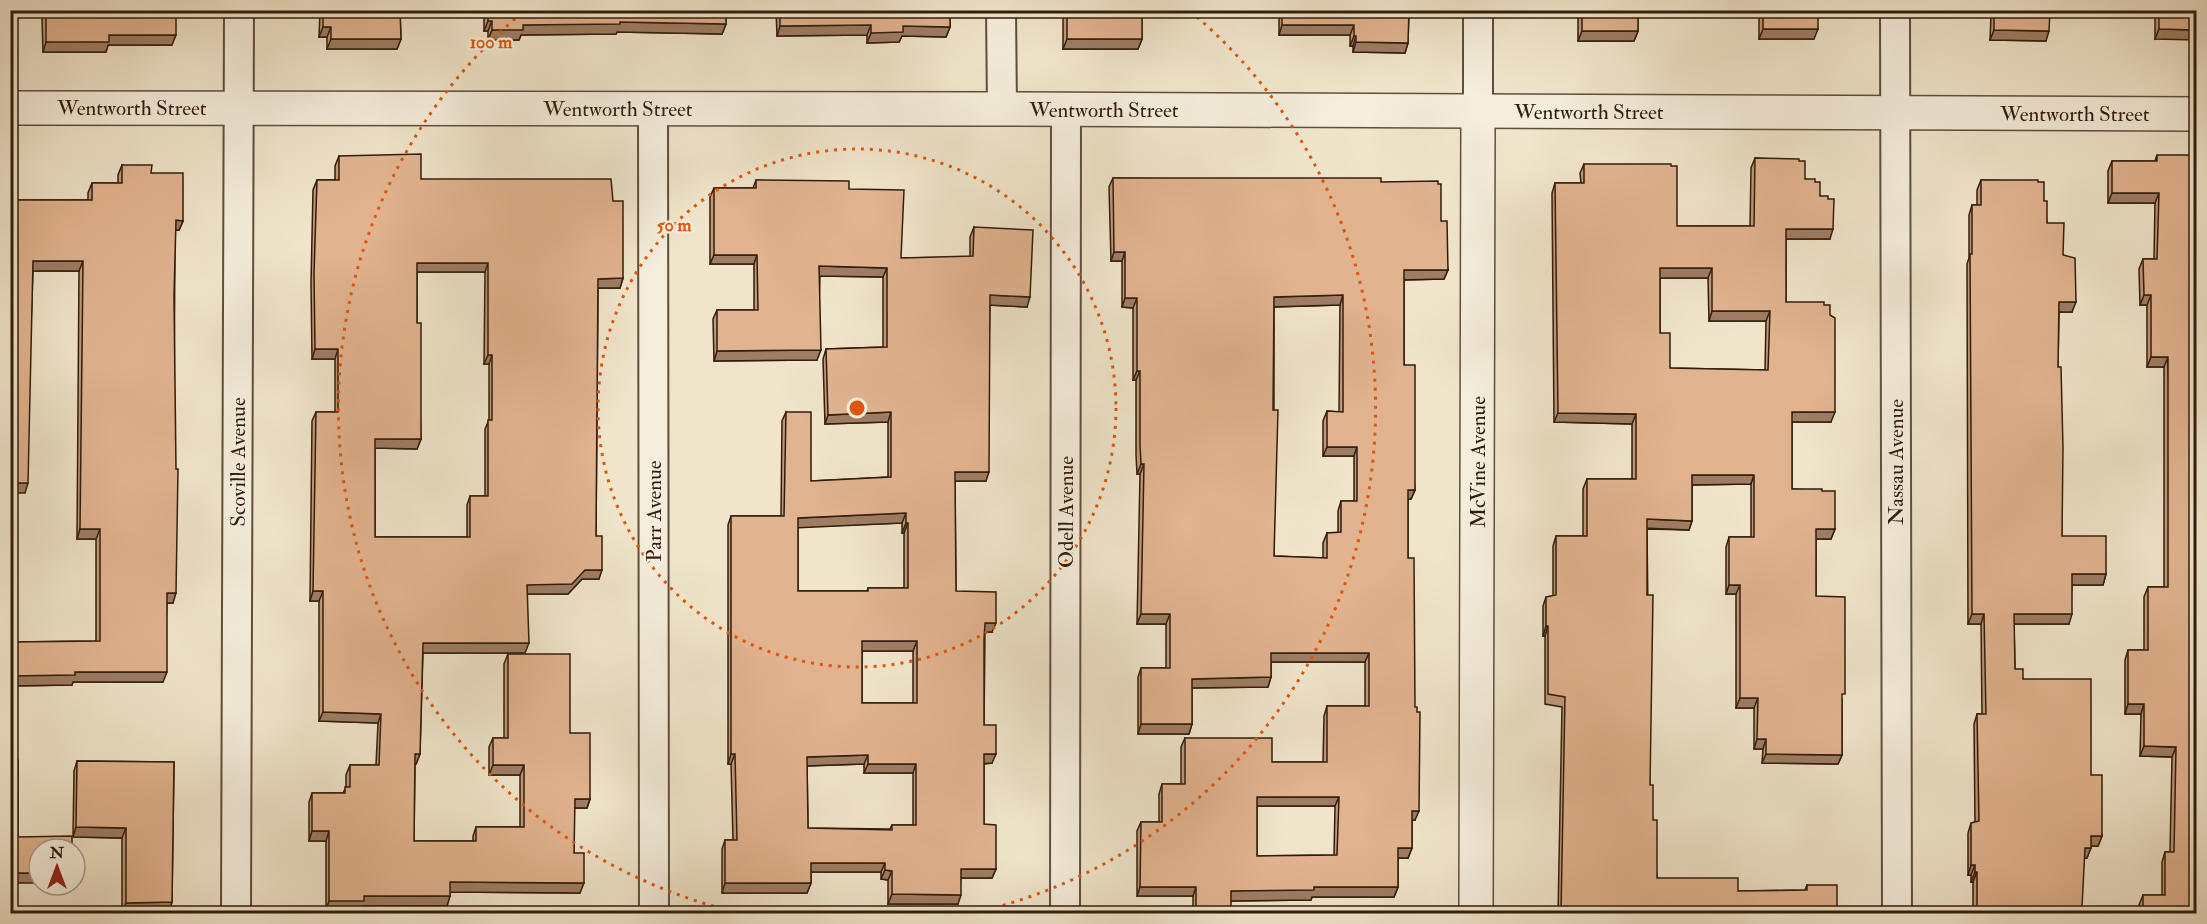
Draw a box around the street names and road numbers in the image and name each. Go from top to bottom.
street label: Wentworth Street [56,95,207,122]
street label: Wentworth Street [542,96,693,123]
street label: Wentworth Street [1028,97,1179,124]
street label: Wentworth Street [1513,99,1664,126]
street label: Wentworth Street [1999,101,2150,128]
street label: McVine Avenue [1465,396,1492,528]
street label: Scoville Avenue [225,397,252,527]
street label: Nassau Avenue [1883,399,1910,525]
street label: Odell Avenue [1053,456,1080,568]
street label: Parr Avenue [641,460,668,562]

